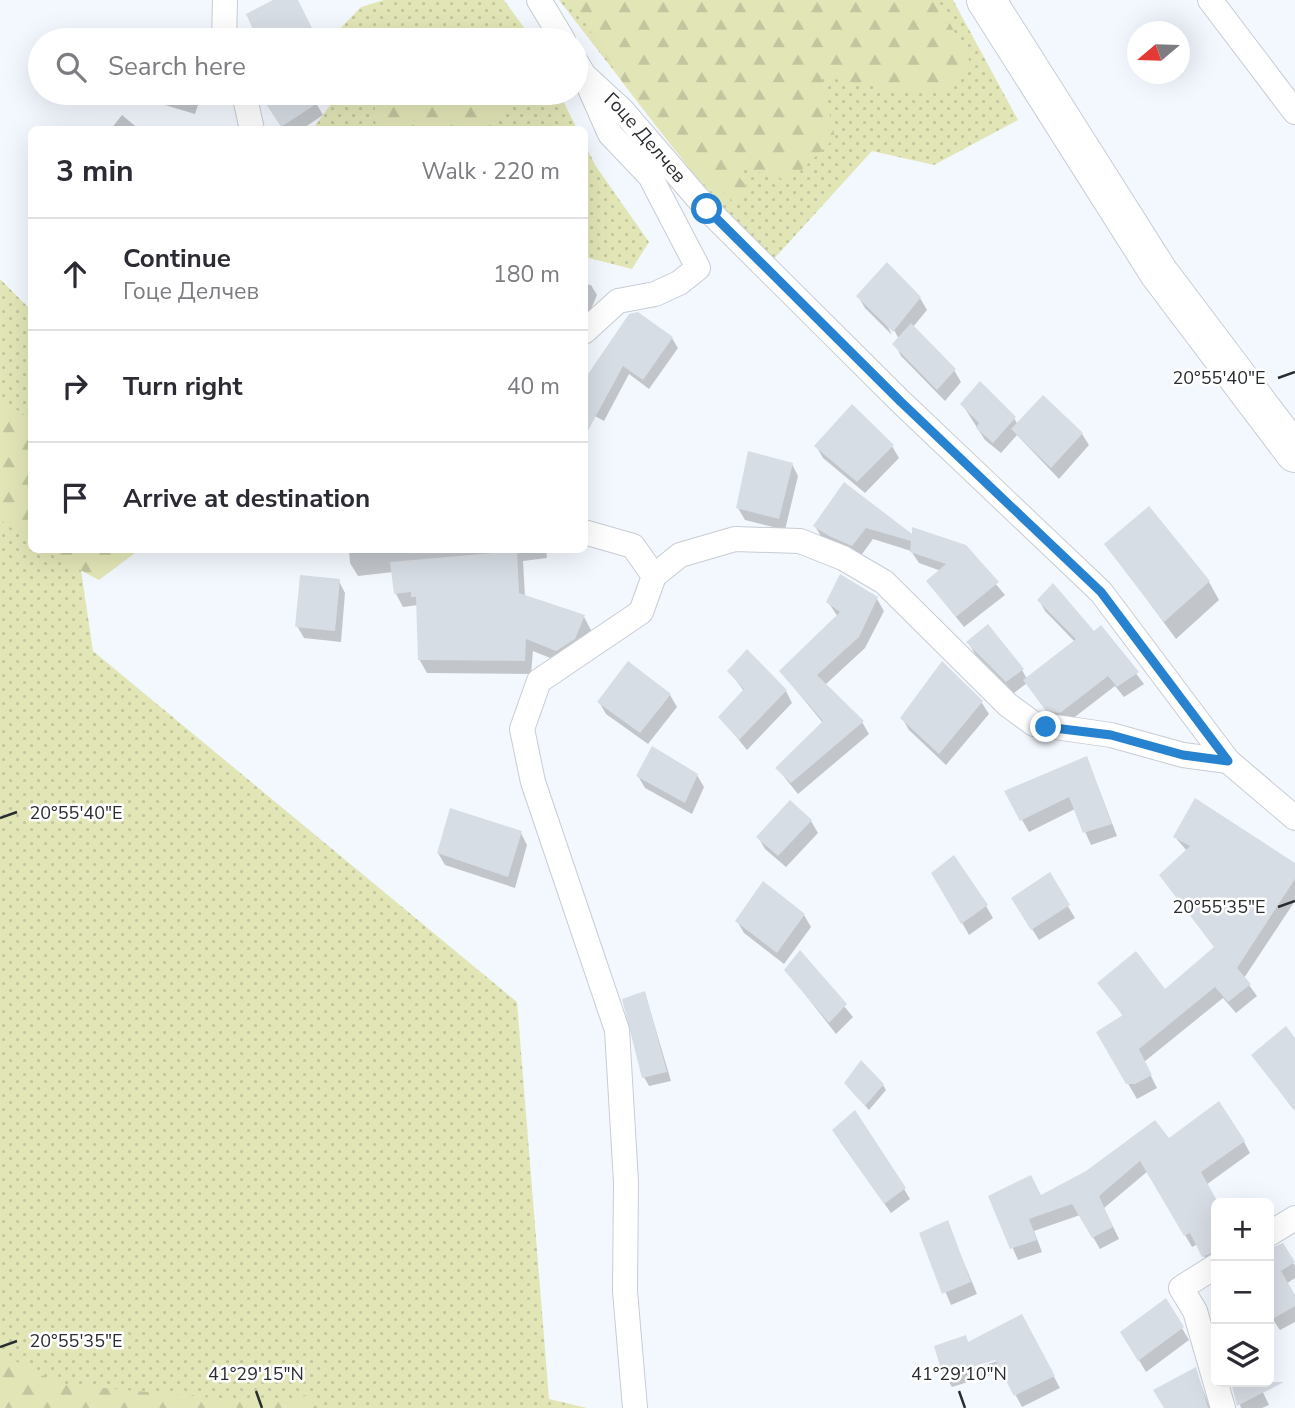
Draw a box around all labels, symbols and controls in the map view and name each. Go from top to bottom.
north arrow [1127,21,1190,84]
search box [28,28,588,105]
icon: search [52,48,90,86]
text: Search here [108,49,246,84]
street label: Гоце Делчев [598,87,692,189]
text: 3 min [56,151,134,192]
text: Walk · 220 m [421,156,560,187]
route start [691,193,722,224]
text: Continue [123,241,231,276]
icon: ahead [56,255,94,293]
text: 180 m [493,259,560,290]
text: Гоце Делчев [123,276,259,307]
text: 20°55'40"E [1173,366,1266,390]
icon: right [56,367,94,405]
text: Turn right [123,369,242,404]
text: 40 m [507,371,560,402]
icon: arrive [56,479,94,517]
text: Arrive at destination [123,481,370,516]
route end [1030,711,1061,742]
text: 20°55'40"E [30,801,123,825]
text: 20°55'35"E [1173,895,1266,919]
map controls [1211,1198,1274,1387]
button: + [1211,1198,1274,1261]
button: − [1211,1261,1274,1324]
button: layers [1211,1324,1274,1387]
text: 20°55'35"E [30,1329,123,1353]
text: 41°29'15"N [208,1362,304,1386]
text: 41°29'10"N [911,1362,1007,1386]

